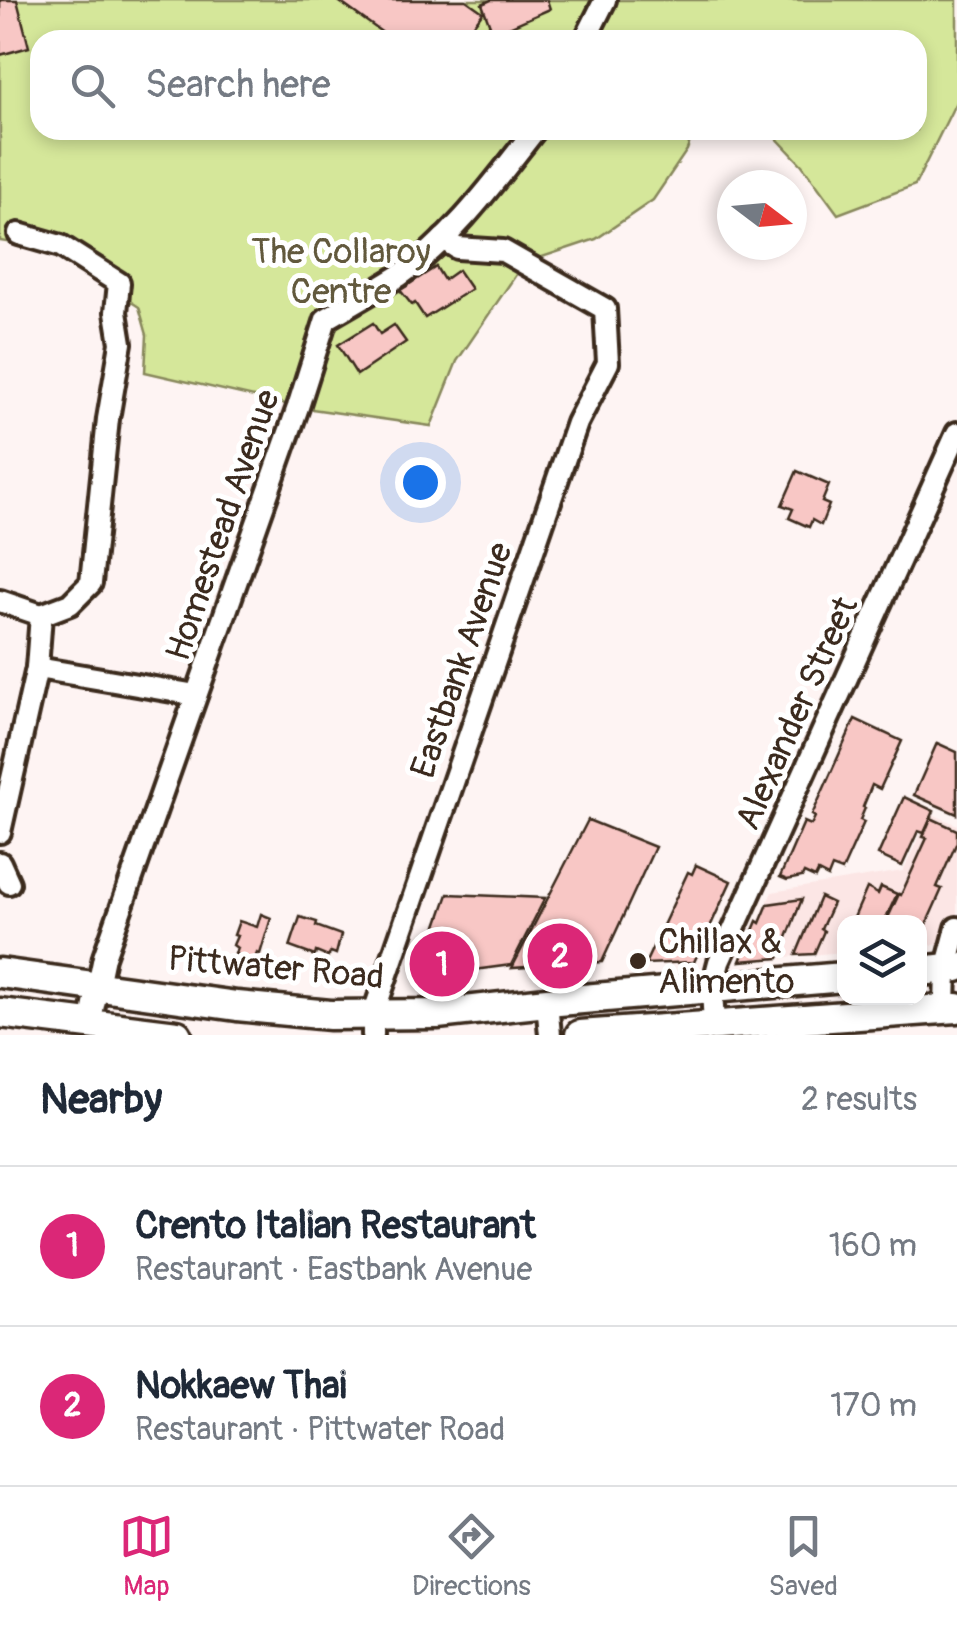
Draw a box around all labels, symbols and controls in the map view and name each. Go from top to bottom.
search box [30,30,927,140]
icon: search [65,58,120,113]
text: Search here [145,61,331,109]
north arrow [717,170,807,260]
park label: The Collaroy Centre [251,230,431,314]
street label: Homestead Avenue [156,384,290,667]
your location [395,457,446,508]
street label: Eastbank Avenue [401,537,523,784]
street label: Alexander Street [726,589,868,837]
map controls [837,915,927,1005]
button: layers [837,915,927,1005]
pin: 2 [528,918,592,994]
place label: Chillax & Alimento [658,920,794,1004]
pin: 1 [410,926,474,1002]
street label: Pittwater Road [166,937,386,999]
marker: Chillax & Alimento [627,950,649,972]
text: Nearby [40,1074,162,1126]
text: 2 results [801,1080,917,1120]
text: Crento Italian Restaurant [135,1202,536,1250]
text: 1 [66,1226,79,1266]
text: 160 m [829,1226,917,1266]
text: Restaurant · Eastbank Avenue [135,1250,532,1290]
text: Nokkaew Thai [135,1362,346,1410]
text: 2 [64,1386,81,1426]
text: 170 m [830,1386,917,1426]
text: Restaurant · Pittwater Road [135,1410,505,1450]
tab: Map [119,1509,174,1604]
tab: Directions [412,1509,531,1604]
tab: Saved [769,1509,838,1604]

